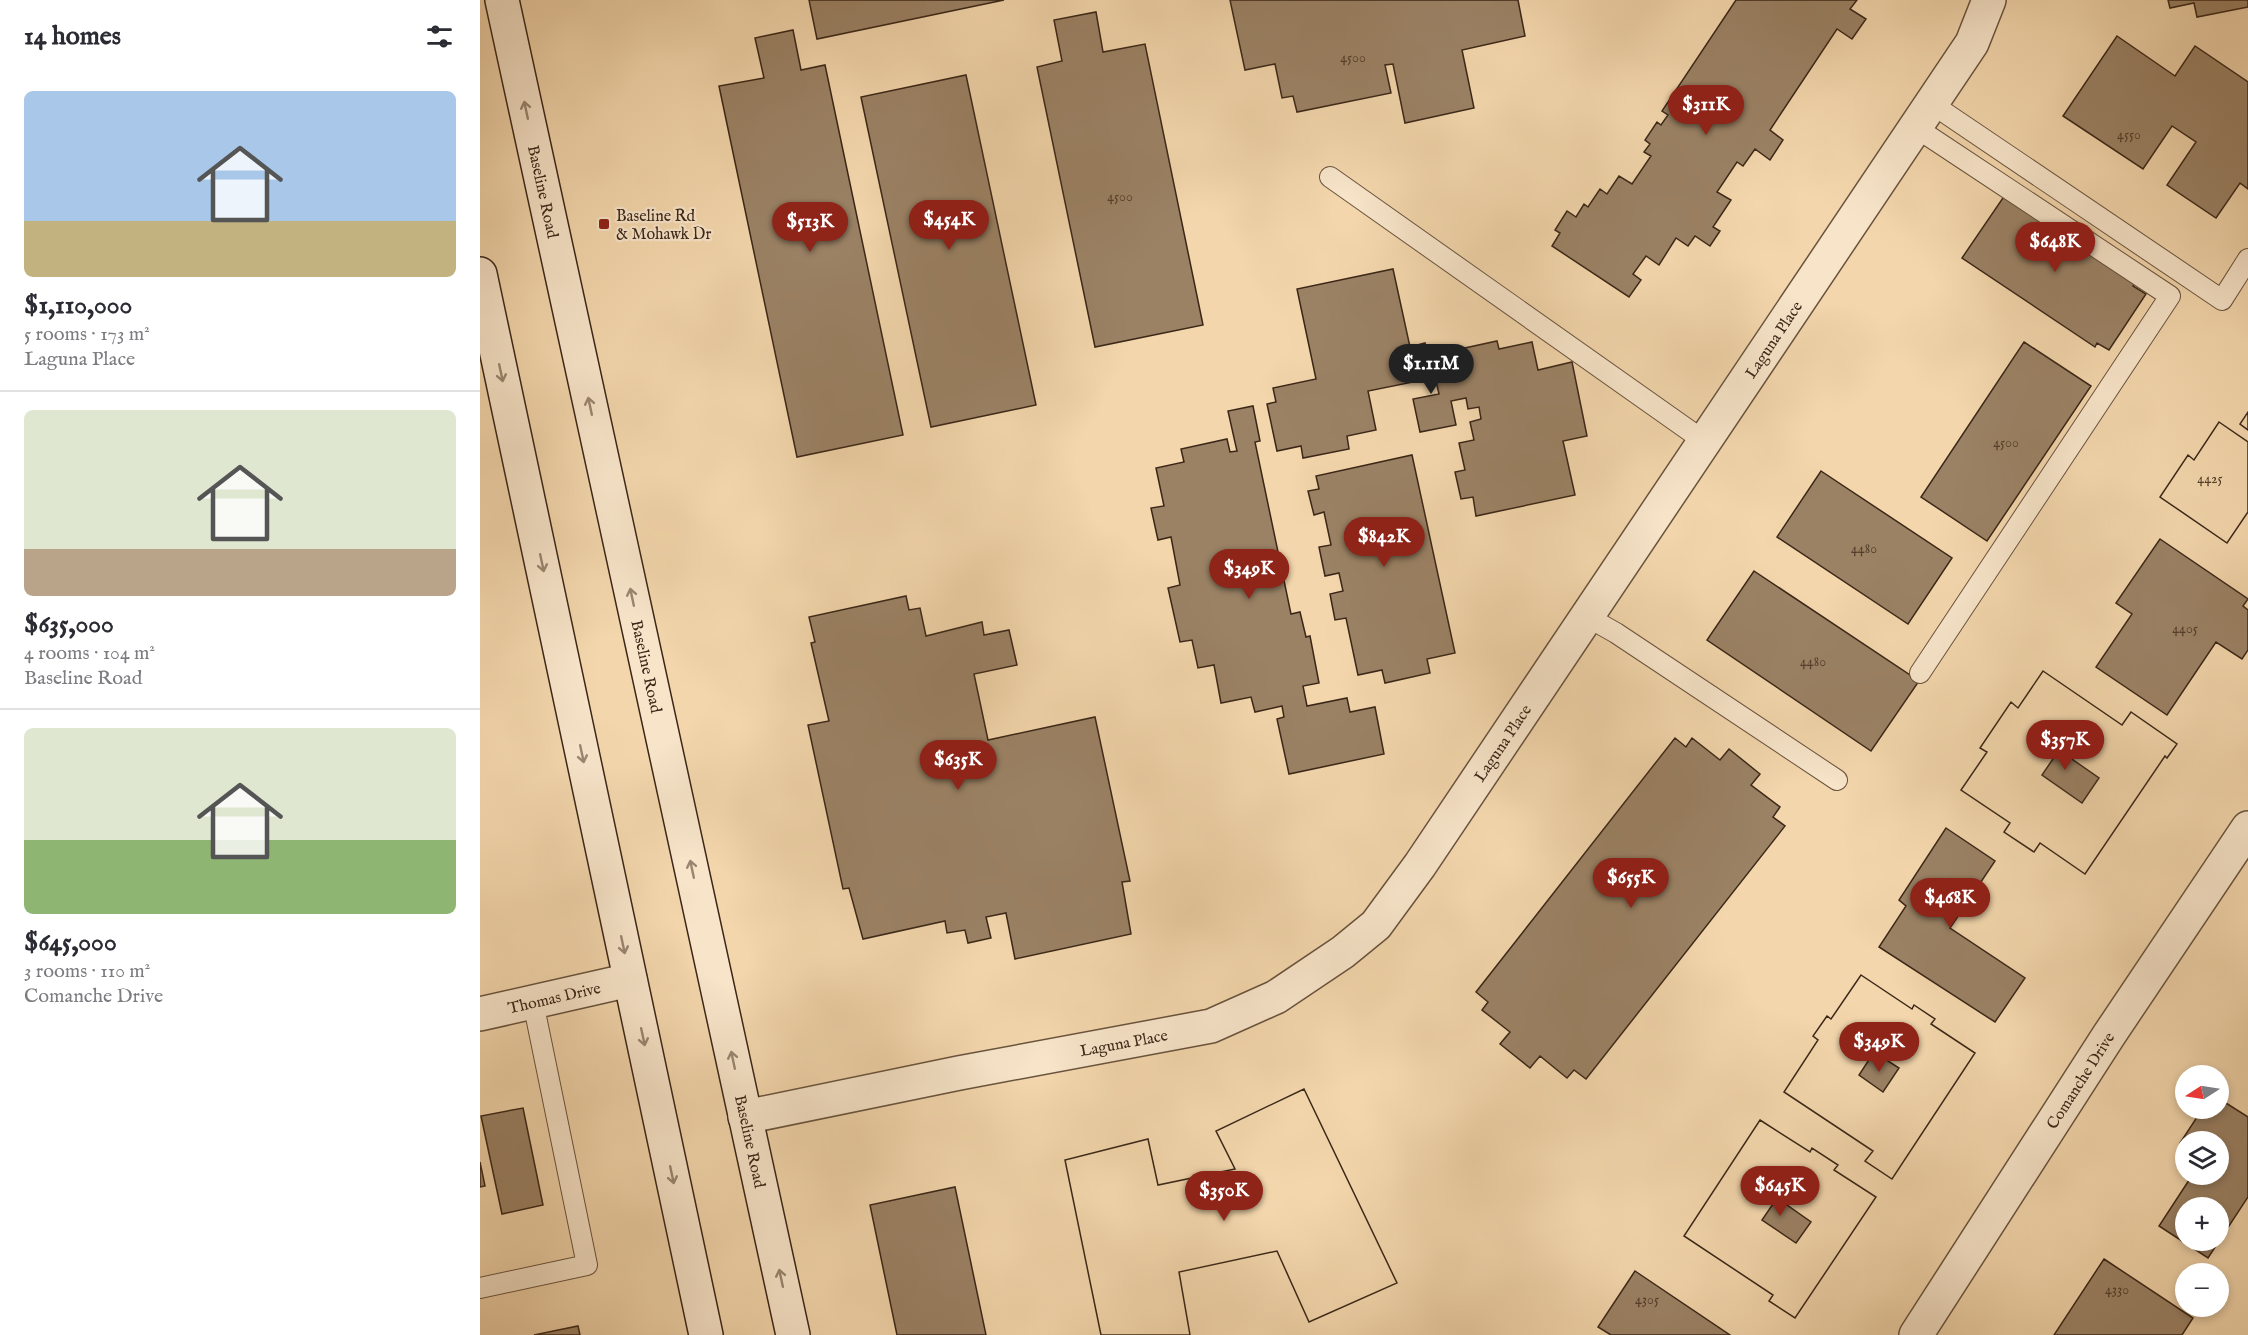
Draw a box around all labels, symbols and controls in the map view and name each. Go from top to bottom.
text: 14 homes [24,20,121,53]
icon: filters [423,20,456,53]
house number: 4500 [1340,49,1366,67]
pin: $311K [1664,85,1748,136]
text: $311K [1682,92,1730,117]
one-way arrow [519,101,531,120]
house number: 4550 [2117,126,2141,144]
icon: home [186,130,294,238]
street label: Baseline Road [522,144,562,241]
house number: 4500 [1107,188,1133,206]
pin: $454K [907,200,991,251]
pin: $513K [768,202,852,253]
place label: Baseline Rd & Mohawk Dr [616,207,711,245]
text: $454K [923,207,975,232]
text: $513K [786,209,834,234]
marker: Baseline Rd & Mohawk Dr [597,217,611,231]
pin: $648K [2013,222,2097,273]
text: $648K [2029,229,2081,254]
text: $1,110,000 [24,289,132,322]
street label: Laguna Place [1742,298,1808,383]
text: 5 rooms · 173 m² [24,322,150,347]
pin: $1.11M [1382,344,1480,395]
text: Laguna Place [24,347,135,372]
text: $1.11M [1403,351,1459,376]
one-way arrow [496,362,507,382]
one-way arrow [584,397,595,416]
house number: 4500 [1993,434,2019,452]
icon: home [186,449,294,557]
house number: 4425 [2197,470,2223,488]
pin: $842K [1342,517,1426,568]
text: $842K [1358,524,1410,549]
house number: 4480 [1851,540,1877,558]
pin: $349K [1207,549,1291,600]
one-way arrow [536,554,548,573]
text: $349K [1223,556,1275,581]
one-way arrow [626,587,638,606]
text: $635,000 [24,608,114,641]
street label: Baseline Road [625,618,665,716]
house number: 4405 [2172,620,2198,638]
text: 4 rooms · 104 m² [24,641,155,666]
house number: 4480 [1800,653,1826,671]
text: Baseline Road [24,666,142,691]
street label: Laguna Place [1471,701,1537,786]
pin: $357K [2023,720,2107,771]
text: $357K [2040,727,2090,752]
pin: $635K [916,740,1000,791]
one-way arrow [577,744,588,763]
text: $635K [934,747,982,772]
icon: home [186,767,294,875]
pin: $655K [1589,858,1673,909]
one-way arrow [686,860,698,879]
text: $655K [1607,865,1655,890]
pin: $468K [1908,878,1992,929]
text: $468K [1924,885,1976,910]
text: $645,000 [24,926,117,959]
one-way arrow [618,935,629,954]
text: 3 rooms · 110 m² [24,959,150,984]
street label: Thomas Drive [506,979,603,1019]
text: Comanche Drive [24,984,163,1009]
pin: $349K [1837,1022,1921,1073]
street label: Laguna Place [1078,1026,1170,1062]
one-way arrow [637,1027,649,1046]
text: $349K [1853,1029,1905,1054]
street label: Comanche Drive [2043,1029,2120,1133]
one-way arrow [727,1050,738,1070]
north arrow [2175,1065,2229,1119]
map controls [2175,1065,2229,1317]
street label: Baseline Road [729,1093,769,1190]
button: layers [2175,1131,2229,1185]
one-way arrow [667,1165,678,1185]
pin: $645K [1738,1166,1822,1217]
pin: $350K [1182,1171,1266,1222]
text: $645K [1755,1173,1805,1198]
text: $350K [1199,1178,1249,1203]
button: + [2175,1197,2229,1251]
button: − [2175,1263,2229,1317]
one-way arrow [775,1269,786,1288]
house number: 4330 [2105,1281,2129,1299]
house number: 4305 [1635,1291,1659,1309]

